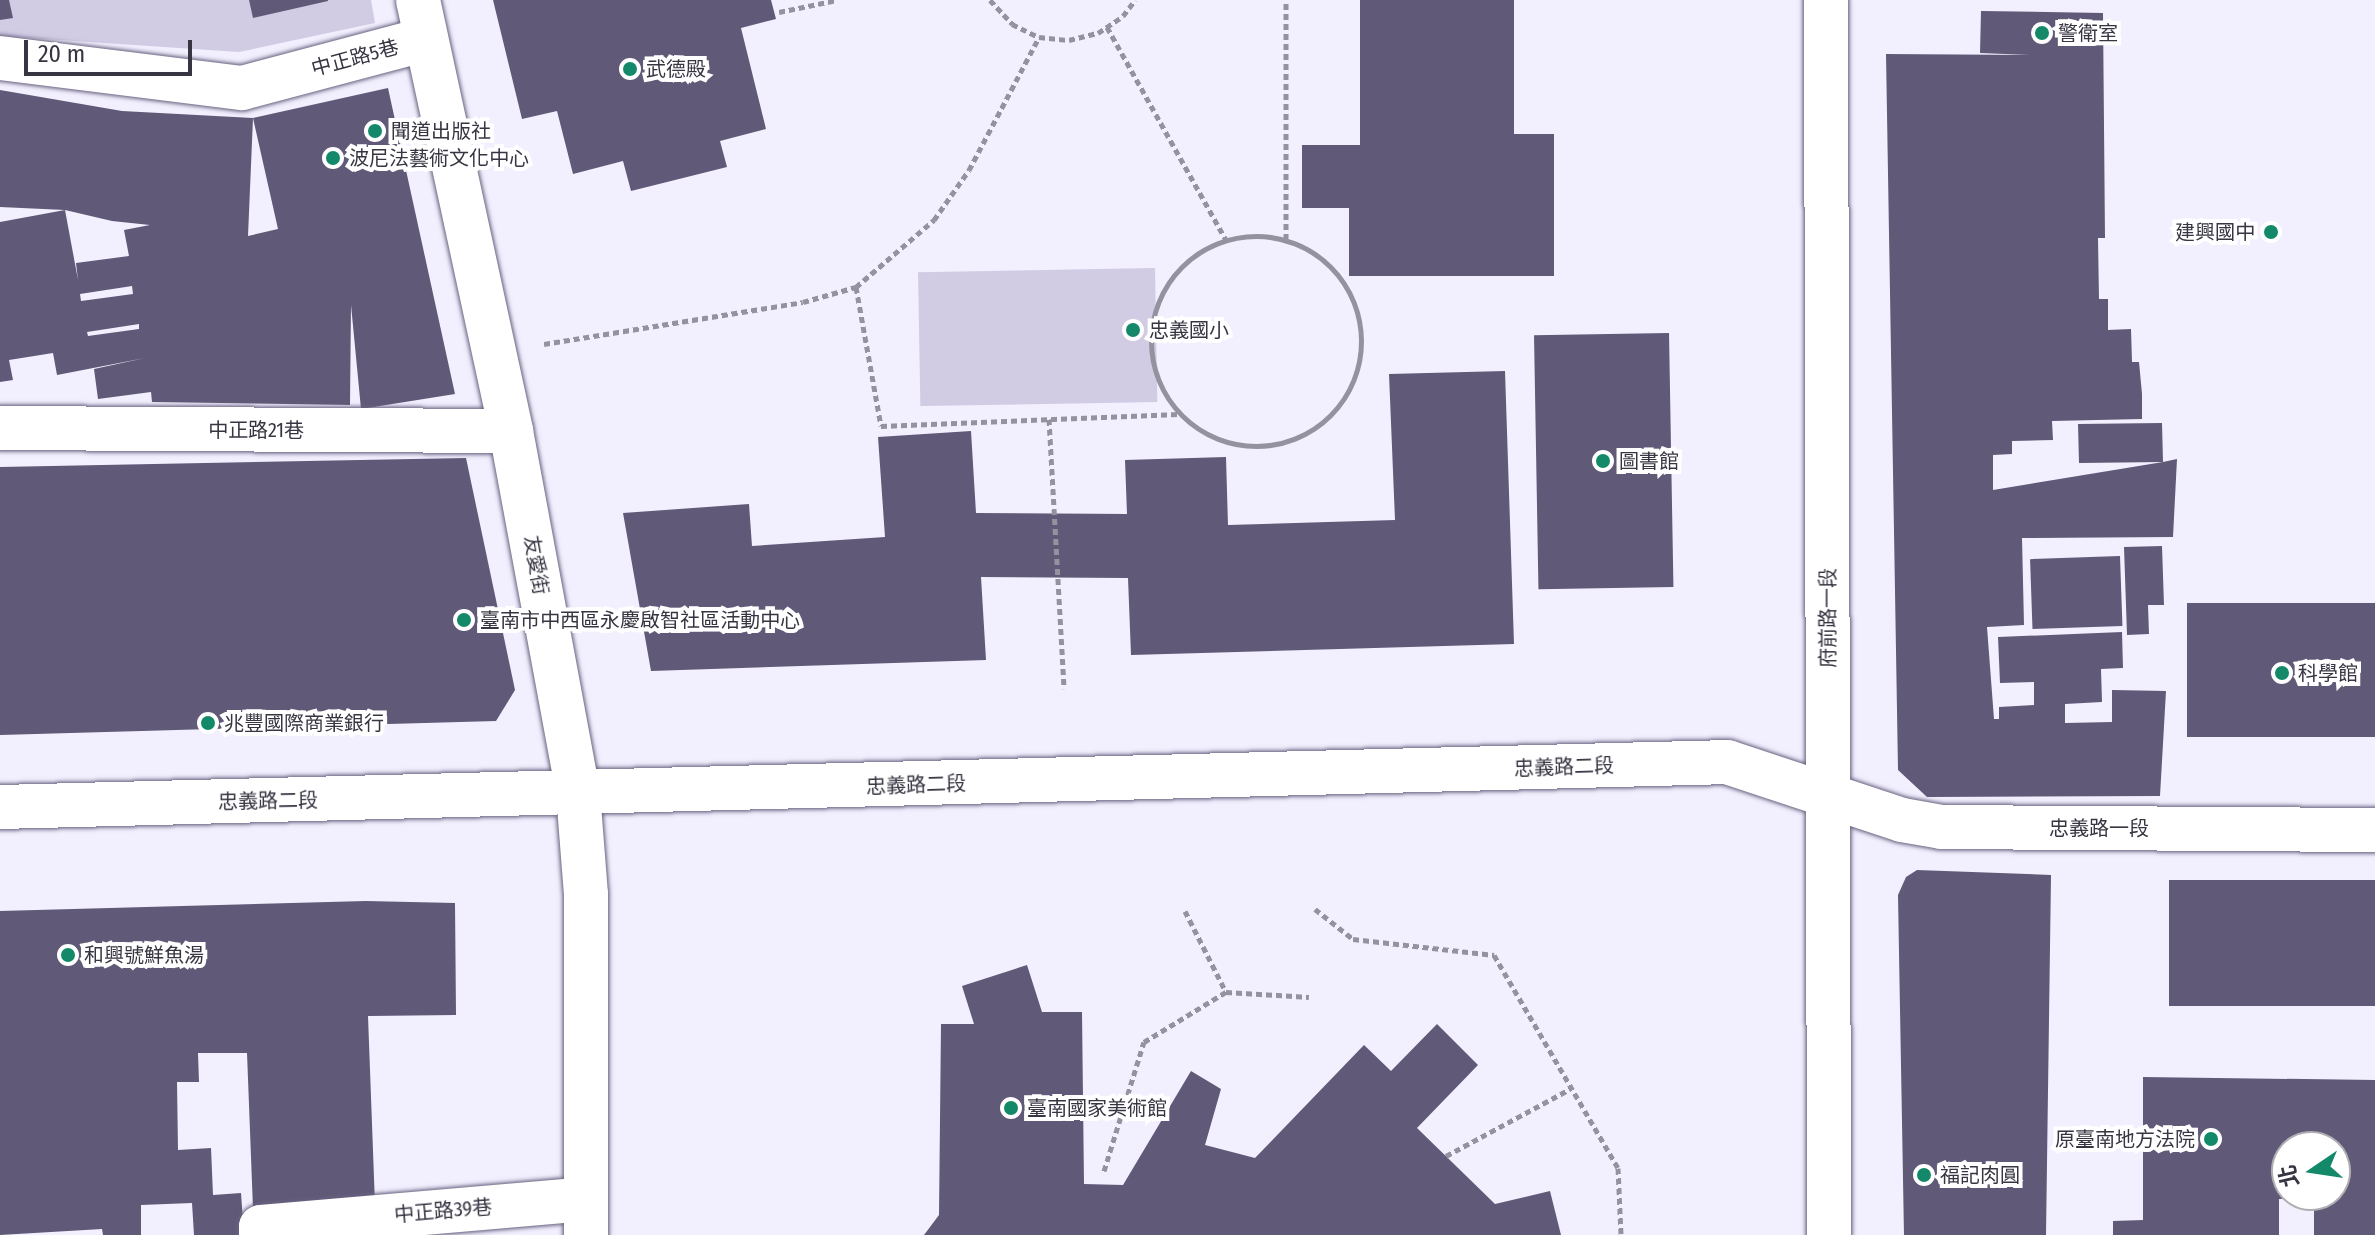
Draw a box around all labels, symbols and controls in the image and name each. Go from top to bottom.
place label: 警衛室 [2058,21,2118,45]
scale bar [28,24,196,74]
marker: 警衛室 [2033,24,2051,42]
street label: 中正路5巷 [309,35,401,81]
text: 20 m [38,40,85,68]
place label: 武德殿 [646,57,706,81]
marker: 武德殿 [621,60,639,78]
place label: 聞道出版社 [391,119,491,143]
marker: 聞道出版社 [366,122,384,140]
place label: 波尼法藝術文化中心 [349,146,529,170]
marker: 波尼法藝術文化中心 [324,149,342,167]
place label: 建興國中 [2175,220,2255,244]
marker: 建興國中 [2262,223,2280,241]
place label: 忠義國小 [1149,318,1229,342]
marker: 忠義國小 [1124,321,1142,339]
street label: 中正路21巷 [208,418,304,442]
place label: 圖書館 [1619,449,1679,473]
marker: 圖書館 [1594,452,1612,470]
street label: 友愛街 [519,533,553,597]
street label: 府前路一段 [1816,568,1840,668]
place label: 臺南市中西區永慶啟智社區活動中心 [480,608,800,632]
marker: 臺南市中西區永慶啟智社區活動中心 [455,611,473,629]
place label: 科學館 [2298,661,2358,685]
marker: 科學館 [2273,664,2291,682]
place label: 兆豐國際商業銀行 [224,711,384,735]
marker: 兆豐國際商業銀行 [199,714,217,732]
street label: 忠義路二段 [1514,753,1614,781]
street label: 忠義路二段 [866,771,966,799]
street label: 忠義路二段 [218,788,318,814]
street label: 忠義路一段 [2049,816,2149,840]
place label: 和興號鮮魚湯 [84,943,204,967]
marker: 和興號鮮魚湯 [59,946,77,964]
place label: 臺南國家美術館 [1027,1096,1167,1120]
marker: 臺南國家美術館 [1002,1099,1020,1117]
place label: 原臺南地方法院 [2055,1127,2195,1151]
marker: 原臺南地方法院 [2202,1130,2220,1148]
north arrow [2271,1131,2351,1211]
text: 北 [2273,1162,2305,1190]
place label: 福記肉圓 [1940,1163,2020,1187]
marker: 福記肉圓 [1915,1166,1933,1184]
street label: 中正路39巷 [393,1195,493,1227]

